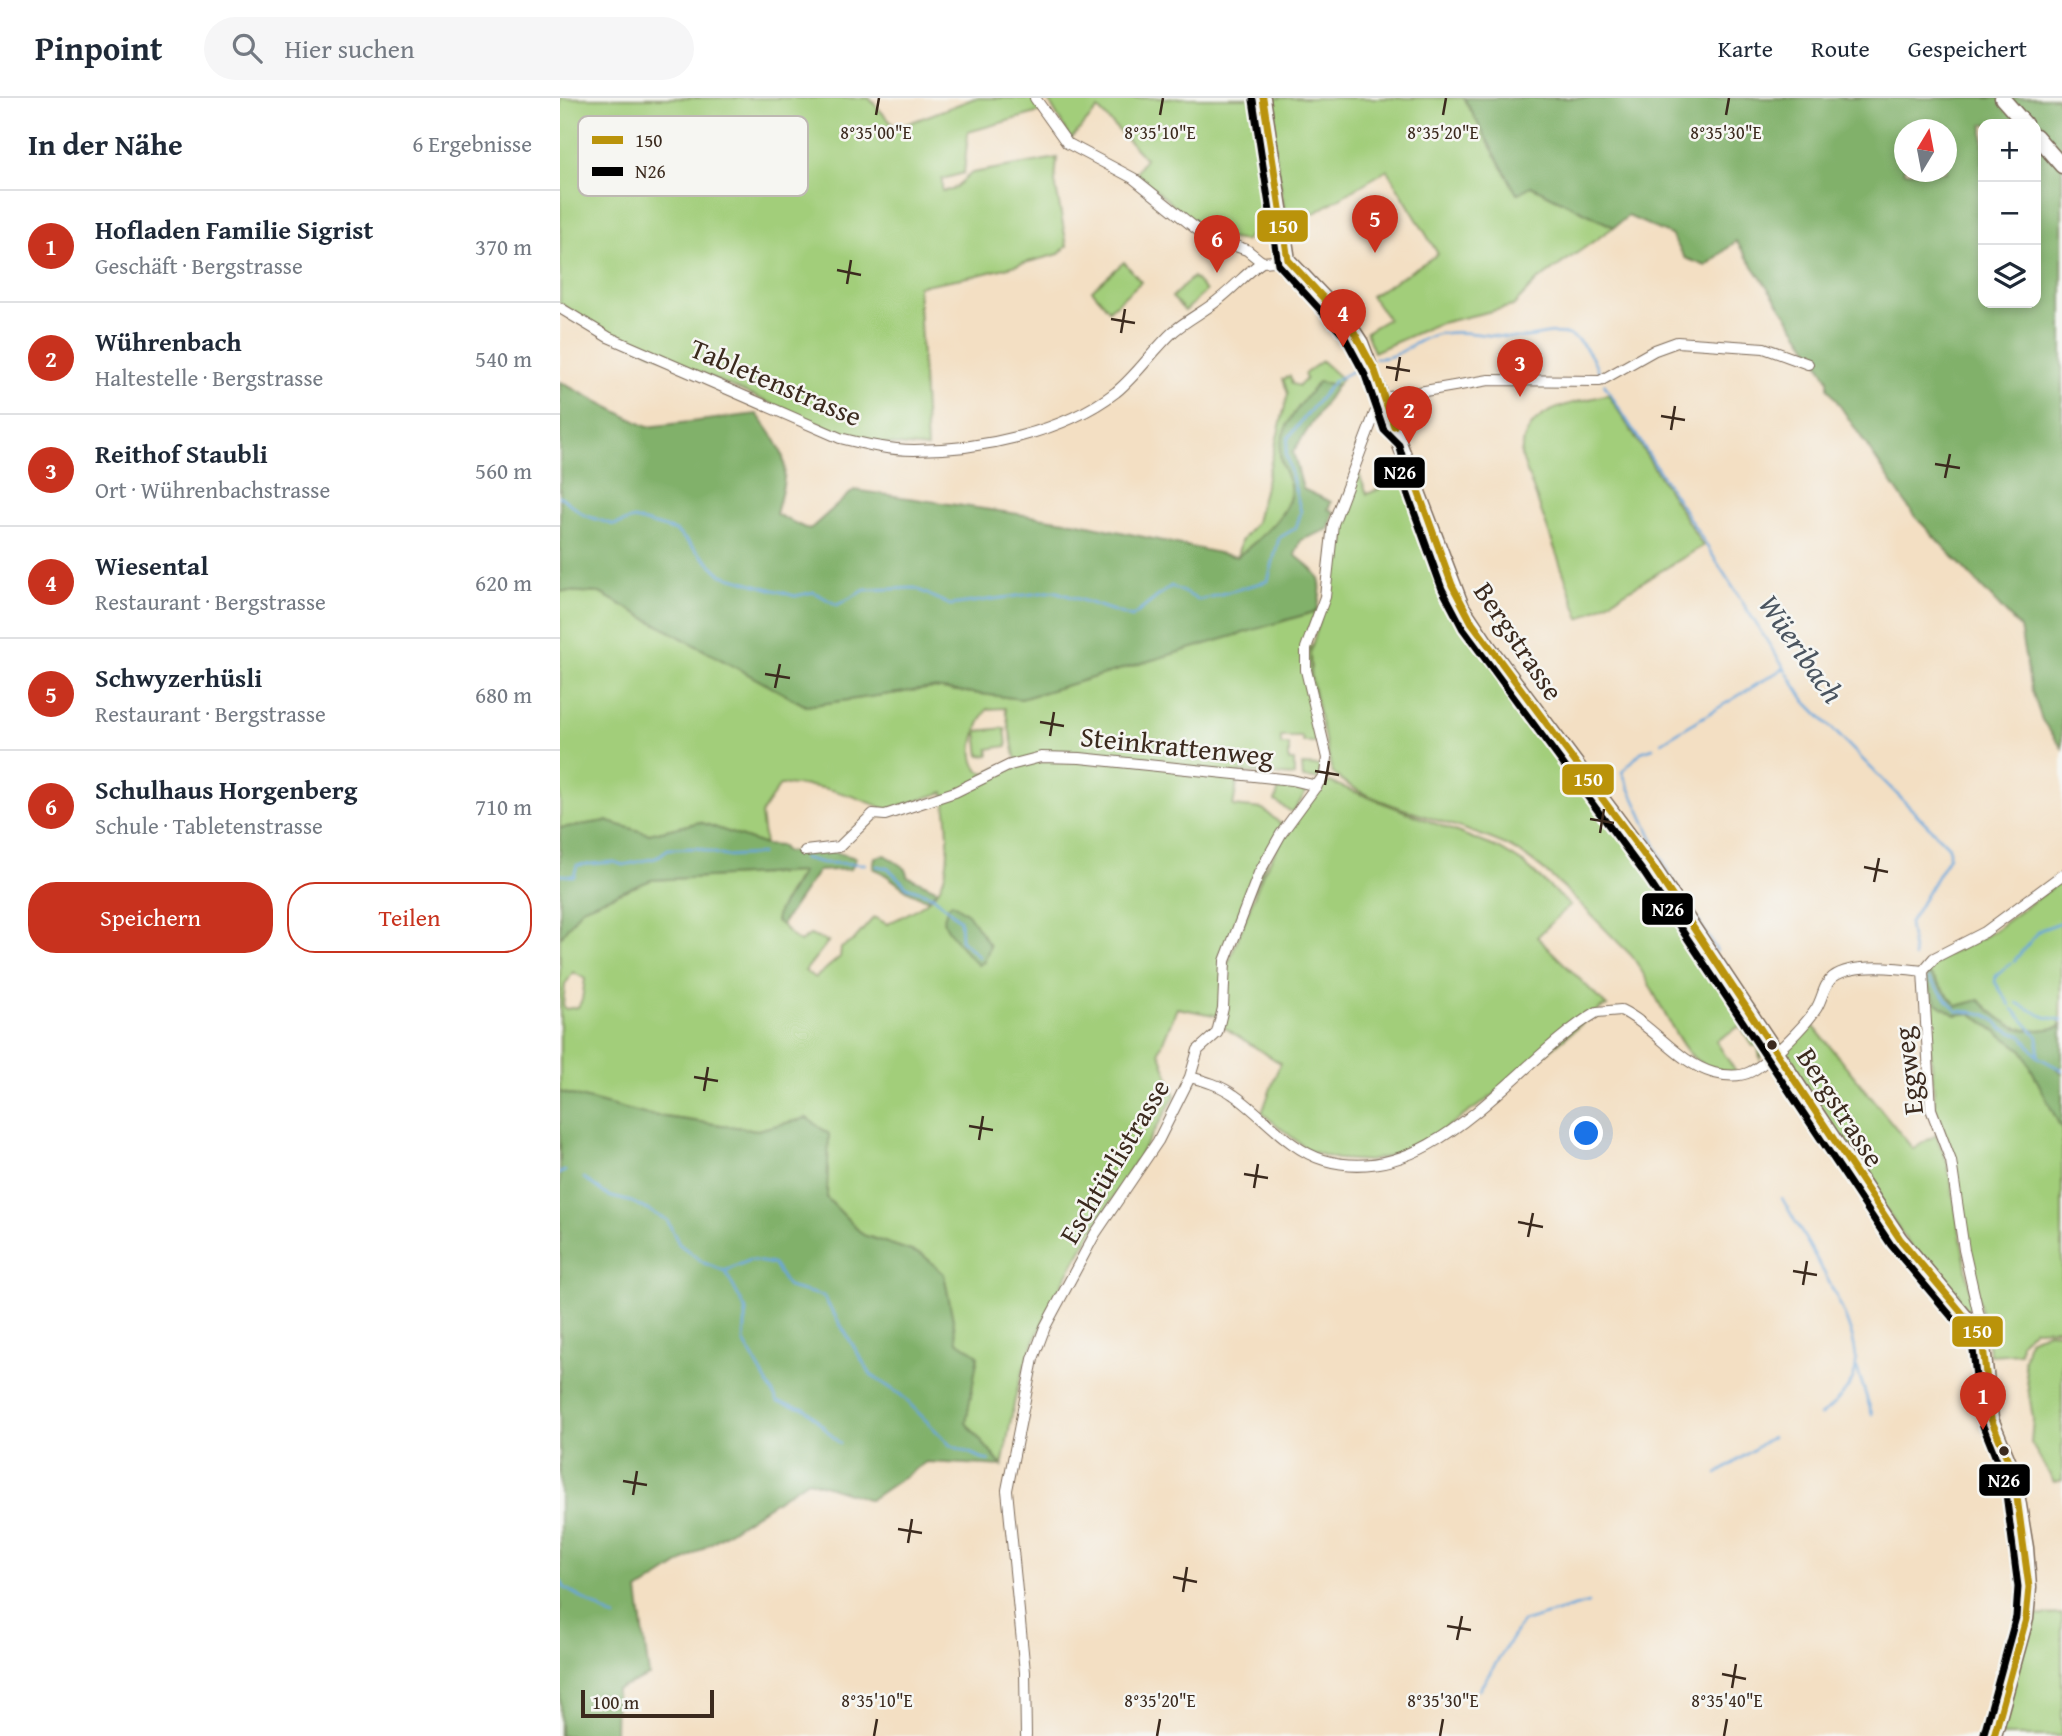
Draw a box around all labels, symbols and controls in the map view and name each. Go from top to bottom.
search box [204,17,694,80]
text: Pinpoint [35,24,162,72]
icon: search [228,29,266,67]
text: Hier suchen [284,29,415,68]
text: Karte [1718,31,1773,66]
text: Route [1811,31,1870,66]
text: Gespeichert [1908,31,2027,66]
legend [578,116,808,196]
text: 8°35'00"E [840,119,912,146]
text: 8°35'10"E [1124,119,1196,146]
text: 8°35'20"E [1407,119,1479,146]
text: 8°35'30"E [1690,119,1762,146]
north arrow [1894,119,1957,182]
map controls [1978,119,2041,308]
button: + [1978,119,2041,182]
text: In der Nähe [28,122,183,166]
text: 150 [635,126,662,154]
text: 6 Ergebnisse [412,127,532,160]
text: N26 [635,157,666,185]
button: − [1978,182,2041,245]
pin: 5 [1352,195,1398,253]
line badge: 150 [1256,209,1309,243]
text: Hofladen Familie Sigrist [95,210,373,249]
text: 150 [1268,212,1298,240]
pin: 6 [1194,215,1240,273]
text: 1 [45,230,57,263]
text: 370 m [475,230,532,263]
button: layers [1978,245,2041,308]
text: Geschäft · Bergstrasse [95,249,303,282]
pin: 4 [1320,289,1366,347]
text: Wührenbach [95,322,242,361]
street label: Tabletenstrasse [684,327,868,436]
pin: 3 [1497,339,1543,397]
text: 2 [45,342,57,375]
text: 540 m [475,342,532,375]
text: Haltestelle · Bergstrasse [95,361,323,394]
pin: 2 [1386,386,1432,444]
text: Reithof Staubli [95,434,268,473]
text: 3 [45,454,57,487]
text: 560 m [475,454,532,487]
line badge: N26 [1373,456,1426,489]
text: N26 [1384,458,1416,486]
text: Ort · Wührenbachstrasse [95,473,330,506]
text: Wiesental [95,546,208,585]
text: 4 [45,566,57,599]
text: 620 m [475,566,532,599]
street label: Bergstrasse [1465,573,1574,708]
text: Restaurant · Bergstrasse [95,585,326,618]
water label: Wüeribach [1748,585,1855,712]
text: Schwyzerhüsli [95,658,262,697]
text: 5 [45,678,57,711]
text: 680 m [475,678,532,711]
text: Restaurant · Bergstrasse [95,697,326,730]
street label: Steinkrattenweg [1078,715,1276,776]
line badge: 150 [1561,763,1615,796]
text: 150 [1573,765,1603,793]
text: Schulhaus Horgenberg [95,770,357,809]
text: 6 [45,790,57,823]
text: 710 m [475,790,532,823]
text: Schule · Tabletenstrasse [95,809,323,842]
button: Speichern [28,882,273,953]
button: Teilen [287,882,532,953]
line badge: N26 [1641,892,1694,926]
text: N26 [1652,895,1684,923]
street label: Eggweg [1882,1025,1933,1117]
unlabelled marker [1765,1038,1779,1052]
street label: Bergstrasse [1787,1039,1895,1175]
street label: Eschtürlistrasse [1048,1070,1179,1251]
your location [1569,1116,1603,1150]
line badge: 150 [1951,1315,2004,1348]
text: 150 [1962,1317,1992,1345]
pin: 1 [1960,1372,2006,1430]
unlabelled marker [1997,1444,2011,1458]
line badge: N26 [1978,1463,2031,1497]
text: N26 [1988,1466,2020,1494]
scale bar [581,1687,714,1719]
text: 8°35'10"E [841,1687,913,1714]
text: 8°35'20"E [1124,1687,1196,1714]
text: 8°35'30"E [1407,1687,1479,1714]
text: 8°35'40"E [1691,1687,1763,1714]
text: 100 m [592,1688,639,1716]

